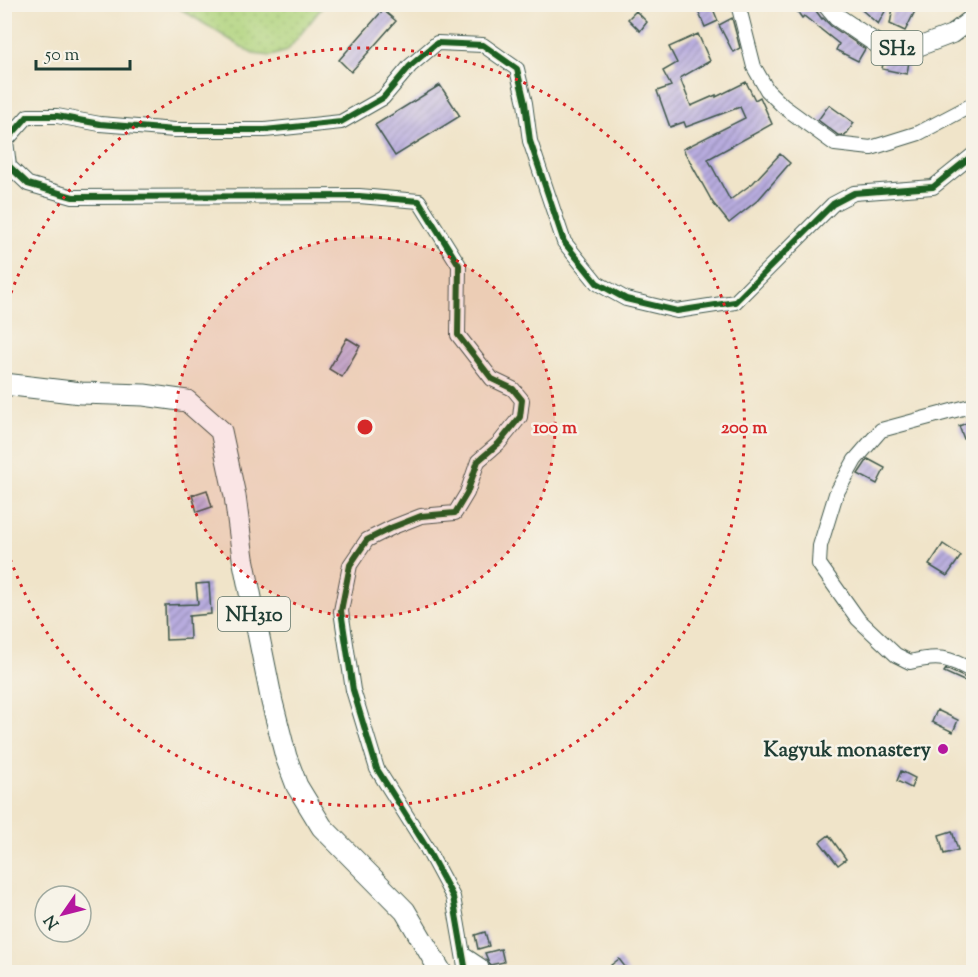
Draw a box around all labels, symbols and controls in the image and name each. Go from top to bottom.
road number: SH2 [872,31,922,65]
scale bar [36,33,130,71]
text: 50 m [44,43,80,69]
text: 100 m [533,416,577,442]
text: 200 m [721,416,767,442]
centre of rings [355,417,375,437]
road number: NH310 [218,597,290,631]
place label: Kagyuk monastery [763,736,932,766]
marker: Kagyuk monastery [936,742,950,756]
north arrow [33,884,93,944]
text: N [40,909,66,933]

